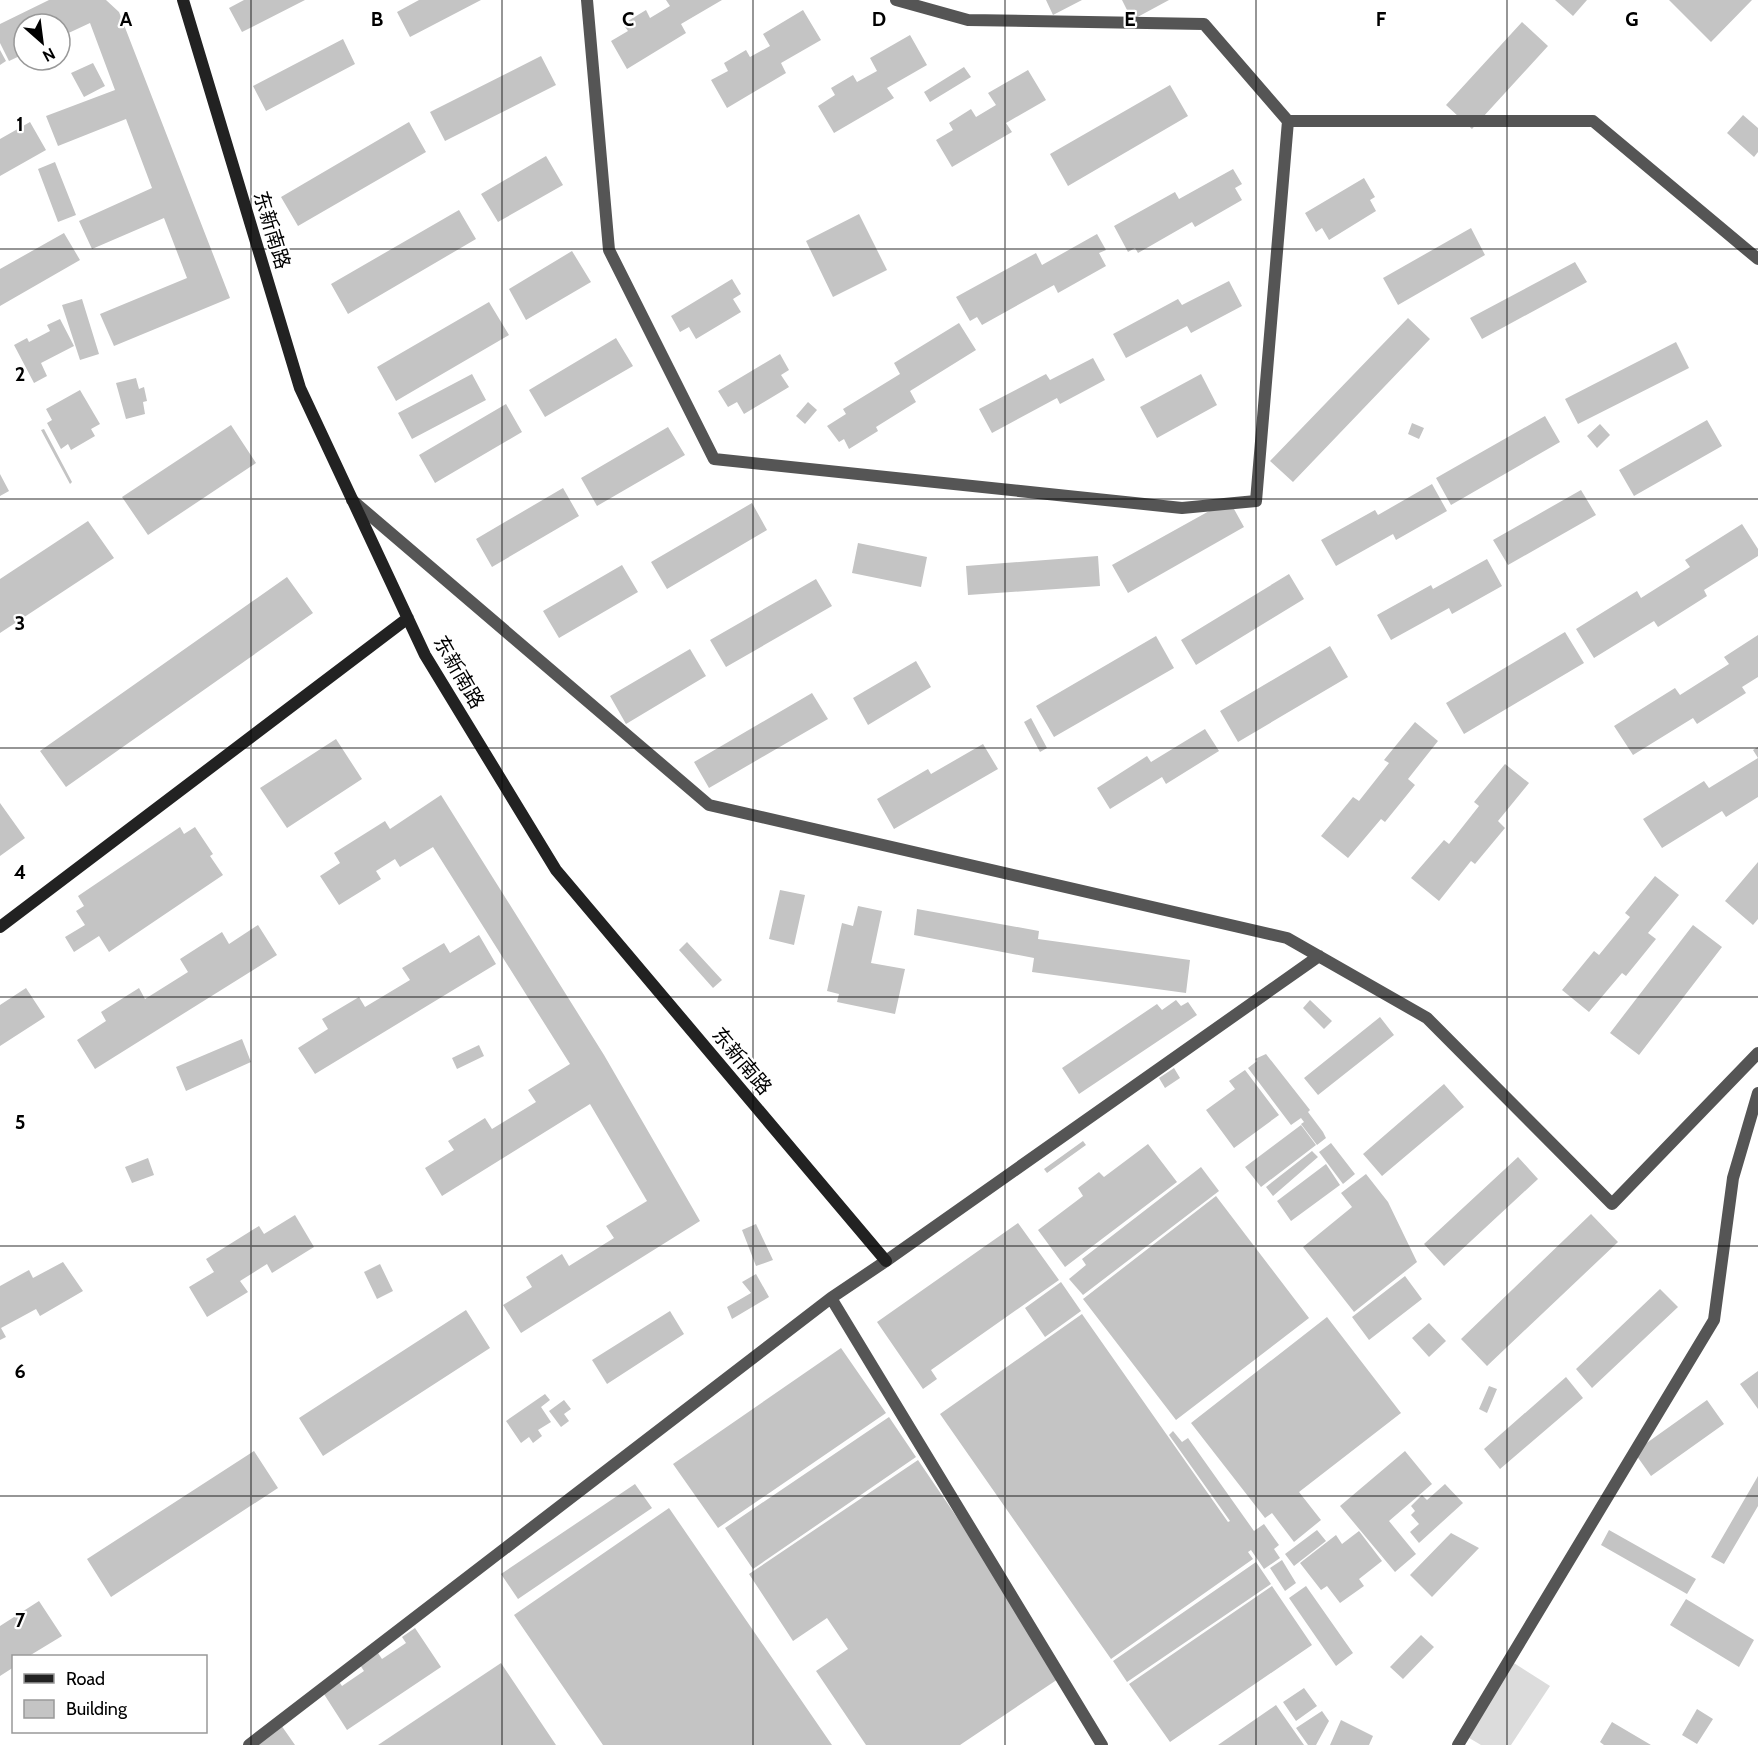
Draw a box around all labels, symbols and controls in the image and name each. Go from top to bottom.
text: A [120,7,133,31]
text: B [371,7,383,31]
text: C [622,7,634,31]
text: D [872,7,886,31]
text: E [1124,7,1136,31]
text: F [1376,7,1387,31]
text: G [1625,7,1639,31]
north arrow [12,12,72,72]
text: N [39,44,58,66]
text: 1 [16,112,24,136]
street label: 东新南路 [249,188,295,272]
text: 2 [15,362,25,386]
text: 3 [15,611,25,635]
street label: 东新南路 [429,631,489,713]
text: 4 [14,860,26,884]
street label: 东新南路 [707,1023,777,1099]
text: 5 [15,1110,25,1134]
text: 6 [14,1359,26,1383]
text: 7 [15,1608,26,1632]
legend [12,1655,207,1733]
text: Road [66,1668,105,1690]
text: Building [66,1698,128,1720]

